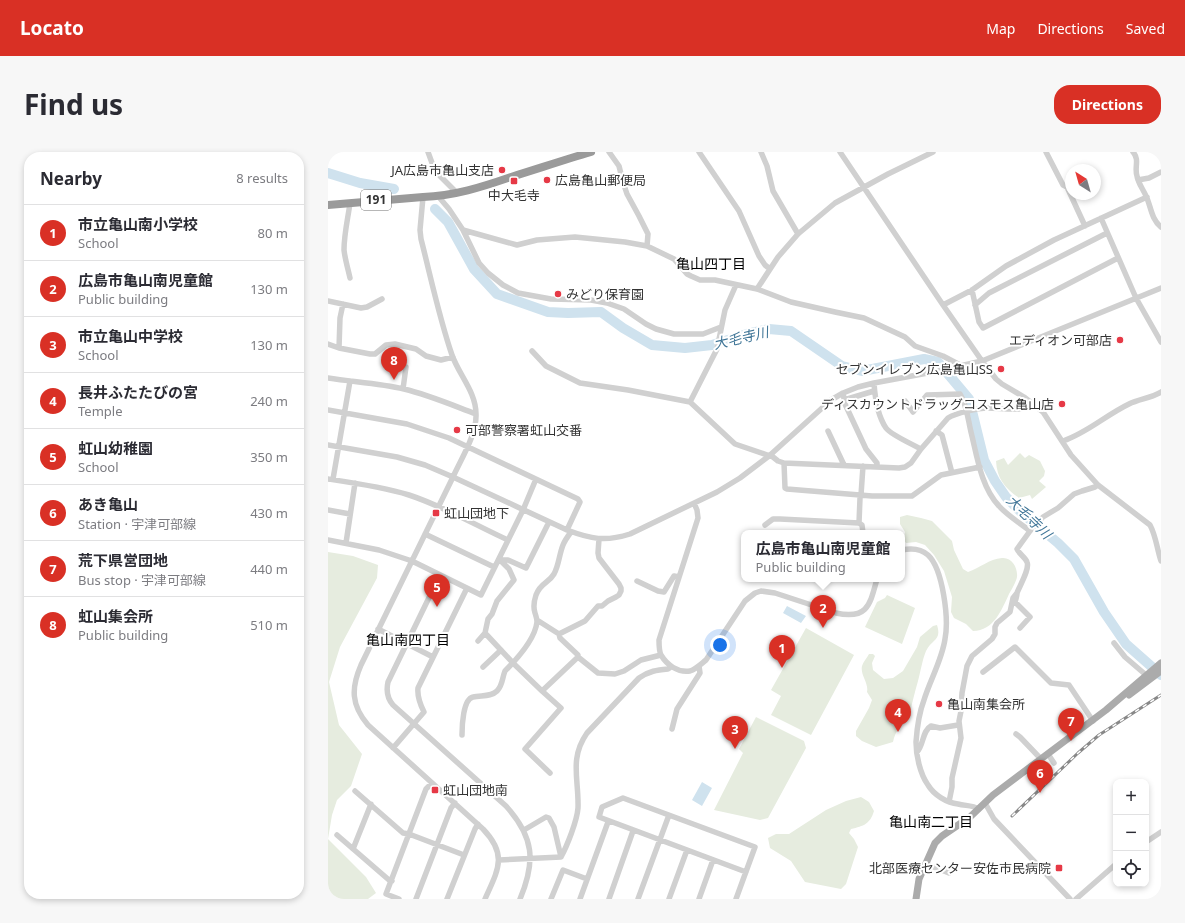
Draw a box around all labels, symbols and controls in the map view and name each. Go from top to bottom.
text: Locato [20,15,84,41]
text: Map [986,19,1015,38]
text: Directions [1037,19,1104,38]
text: Saved [1126,19,1165,38]
text: Find us [24,85,123,123]
button: Directions [1054,85,1161,124]
place label: JA広島市亀山支店 [389,161,494,179]
north arrow [1065,164,1101,200]
marker: JA広島市亀山支店 [497,165,507,175]
text: Nearby [40,167,102,190]
text: 8 results [236,169,288,187]
place label: 広島亀山郵便局 [555,171,646,189]
marker: 広島亀山郵便局 [542,175,552,185]
marker: 中大毛寺 [509,176,519,186]
place label: 中大毛寺 [488,186,540,204]
road number: 191 [361,190,391,210]
text: 市立亀山南小学校 [78,214,198,234]
text: 1 [49,224,57,242]
text: 80 m [258,224,288,242]
text: School [78,234,119,252]
district label: 亀山四丁目 [676,254,746,273]
text: 広島市亀山南児童館 [78,270,213,290]
text: 2 [49,280,57,298]
text: 130 m [250,280,288,298]
place label: みどり保育園 [566,285,644,303]
marker: みどり保育園 [553,289,563,299]
text: Public building [78,290,168,308]
water label: 大毛寺川 [711,322,772,353]
text: 市立亀山中学校 [78,326,183,346]
place label: エディオン可部店 [1009,331,1112,349]
marker: エディオン可部店 [1115,335,1125,345]
text: 3 [49,336,57,354]
text: 130 m [250,336,288,354]
text: School [78,346,119,364]
pin: 8 [381,347,407,380]
place label: セブンイレブン広島亀山SS [836,360,993,378]
marker: セブンイレブン広島亀山SS [996,364,1006,374]
text: 長井ふたたびの宮 [78,382,198,402]
text: 4 [49,392,57,410]
text: 240 m [250,392,288,410]
place label: ディスカウントドラッグコスモス亀山店 [821,395,1054,413]
marker: ディスカウントドラッグコスモス亀山店 [1057,399,1067,409]
text: Temple [78,402,123,420]
place label: 可部警察署虹山交番 [465,421,582,439]
marker: 可部警察署虹山交番 [452,425,462,435]
text: 虹山幼稚園 [78,438,153,458]
text: 5 [49,448,57,466]
text: 350 m [250,448,288,466]
text: School [78,458,119,476]
water label: 大毛寺川 [1003,490,1058,544]
text: あき亀山 [78,494,138,514]
text: 6 [49,504,57,522]
text: 430 m [250,504,288,522]
place label: 虹山団地下 [444,504,509,522]
marker: 虹山団地下 [431,508,441,518]
text: Station · 宇津可部線 [78,515,196,533]
popup [741,530,905,582]
text: 広島市亀山南児童館 [755,538,891,558]
text: 荒下県営団地 [78,550,168,570]
text: Public building [755,558,846,576]
text: 7 [49,560,57,578]
text: 440 m [250,560,288,578]
text: Bus stop · 宇津可部線 [78,571,206,589]
pin: 5 [424,574,450,607]
pin: 2 [810,595,836,628]
text: 虹山集会所 [78,606,153,626]
text: 8 [49,616,57,634]
text: 510 m [250,616,288,634]
text: Public building [78,626,168,644]
district label: 亀山南四丁目 [366,630,450,649]
your location [710,635,730,655]
pin: 1 [769,635,795,668]
place label: 亀山南集会所 [947,695,1025,713]
pin: 4 [885,699,911,732]
marker: 亀山南集会所 [934,699,944,709]
pin: 7 [1058,708,1084,741]
pin: 3 [722,716,748,749]
pin: 6 [1027,760,1053,793]
map controls [1113,779,1149,887]
button: + [1113,779,1149,815]
place label: 虹山団地南 [443,781,508,799]
marker: 虹山団地南 [430,785,440,795]
district label: 亀山南二丁目 [889,812,973,831]
button: − [1113,815,1149,851]
button: locate [1113,851,1149,887]
place label: 北部医療センター安佐市民病院 [869,859,1051,877]
marker: 北部医療センター安佐市民病院 [1054,863,1064,873]

